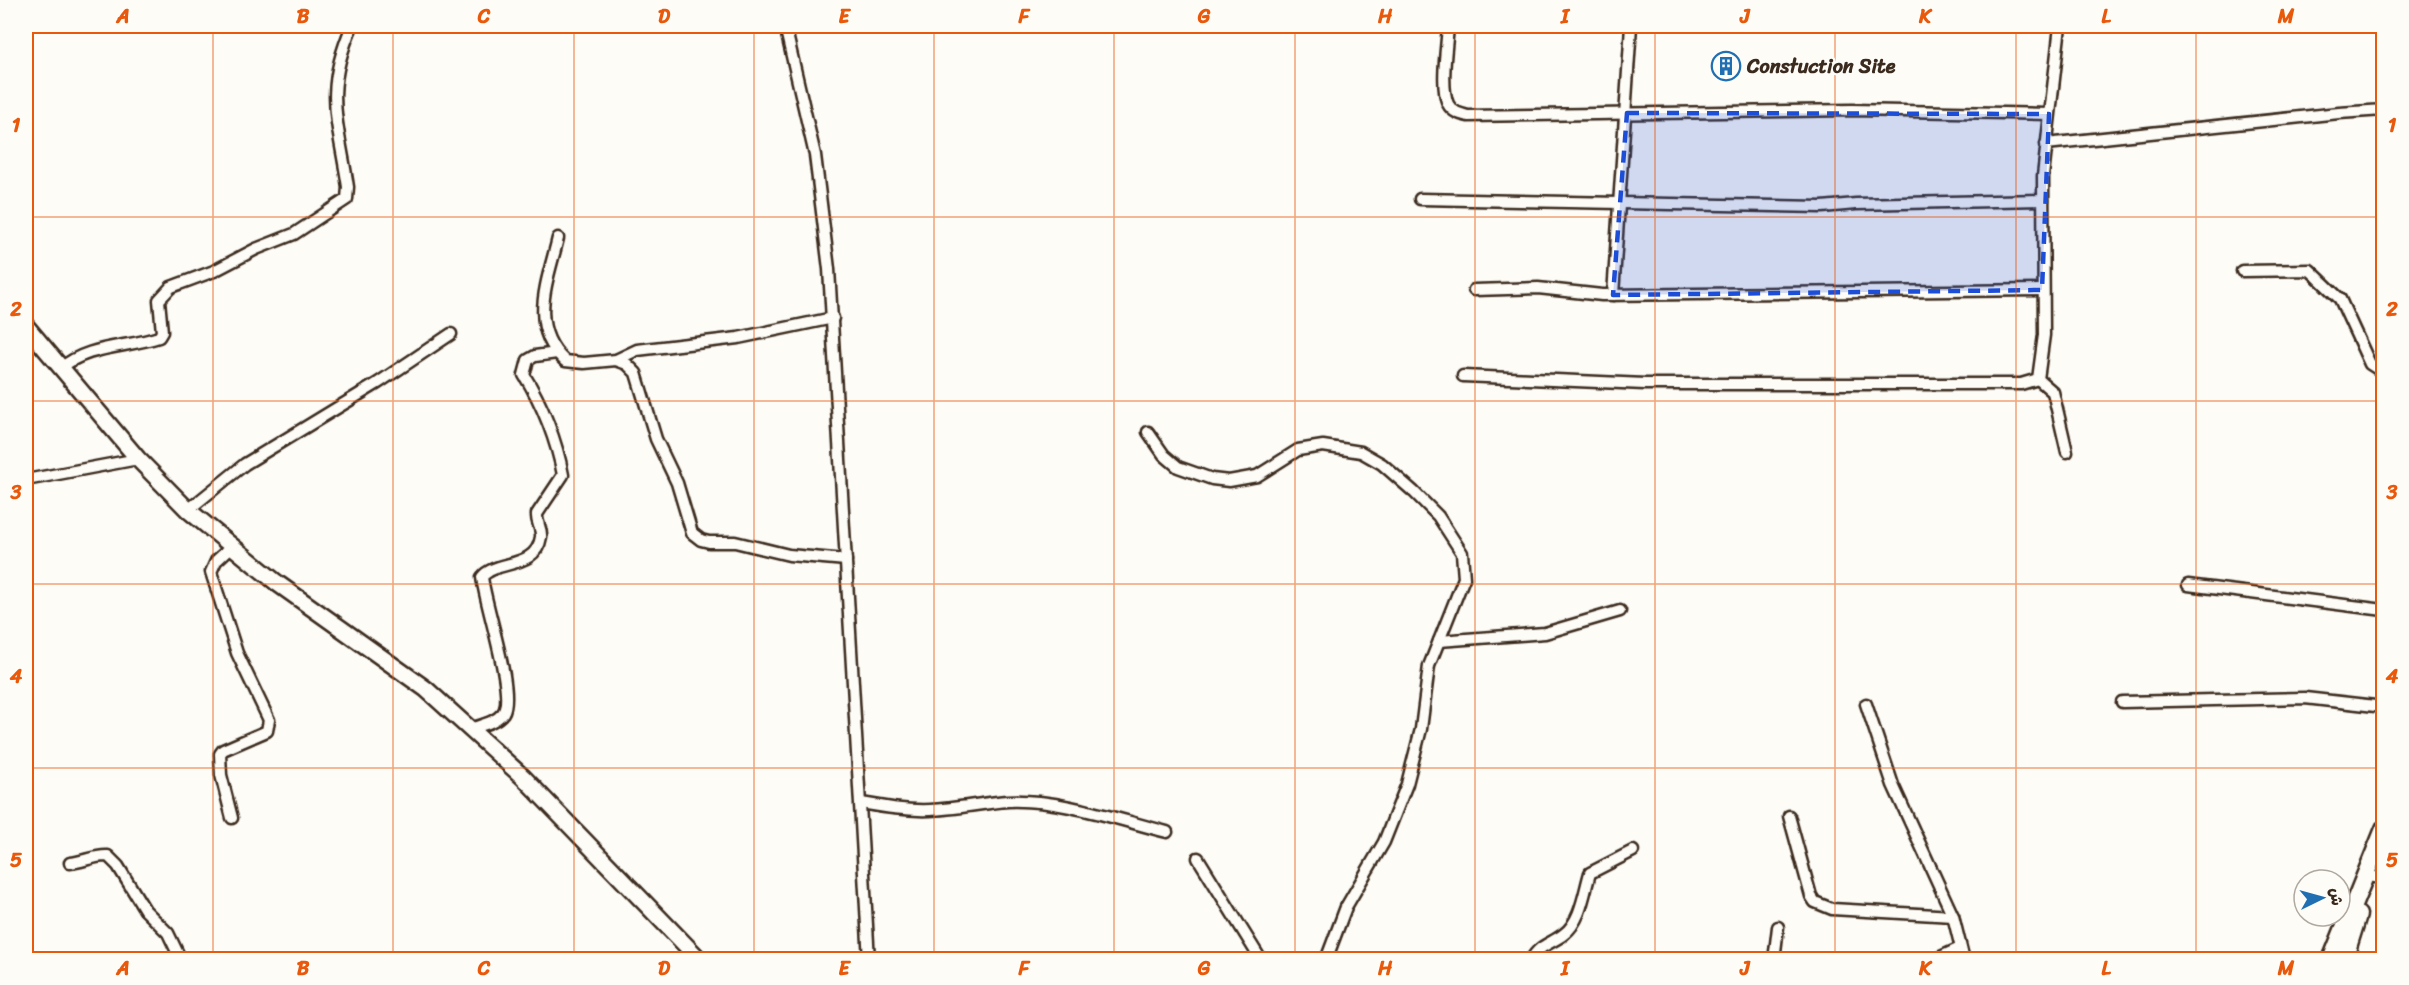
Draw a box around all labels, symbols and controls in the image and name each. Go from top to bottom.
text: A [115,0,130,34]
text: B [297,0,310,34]
text: C [477,0,491,34]
text: D [658,0,671,34]
text: E [838,0,851,34]
text: F [1018,0,1031,34]
text: G [1197,0,1211,34]
text: H [1377,0,1393,34]
text: I [1560,0,1571,34]
text: J [1739,0,1751,34]
text: K [1918,0,1933,34]
text: L [2101,0,2111,34]
text: M [2277,0,2295,34]
place label: Constuction Site [1746,49,1896,84]
building icon: Constuction Site [1710,50,1742,82]
text: 1 [12,108,21,143]
text: 1 [2388,108,2397,143]
text: 2 [9,292,22,327]
text: 2 [2385,292,2398,327]
text: 3 [10,475,22,510]
text: 3 [2386,475,2398,510]
text: 4 [9,659,23,694]
text: 4 [2385,659,2399,694]
text: 5 [10,843,22,878]
text: 5 [2386,843,2398,878]
north arrow [2292,868,2352,928]
text: ش [2321,887,2352,907]
text: A [115,951,130,985]
text: B [297,951,310,985]
text: C [477,951,491,985]
text: D [658,951,671,985]
text: E [838,951,851,985]
text: F [1018,951,1031,985]
text: G [1197,951,1211,985]
text: H [1377,951,1393,985]
text: I [1560,951,1571,985]
text: J [1739,951,1751,985]
text: K [1918,951,1933,985]
text: L [2101,951,2111,985]
text: M [2277,951,2295,985]

